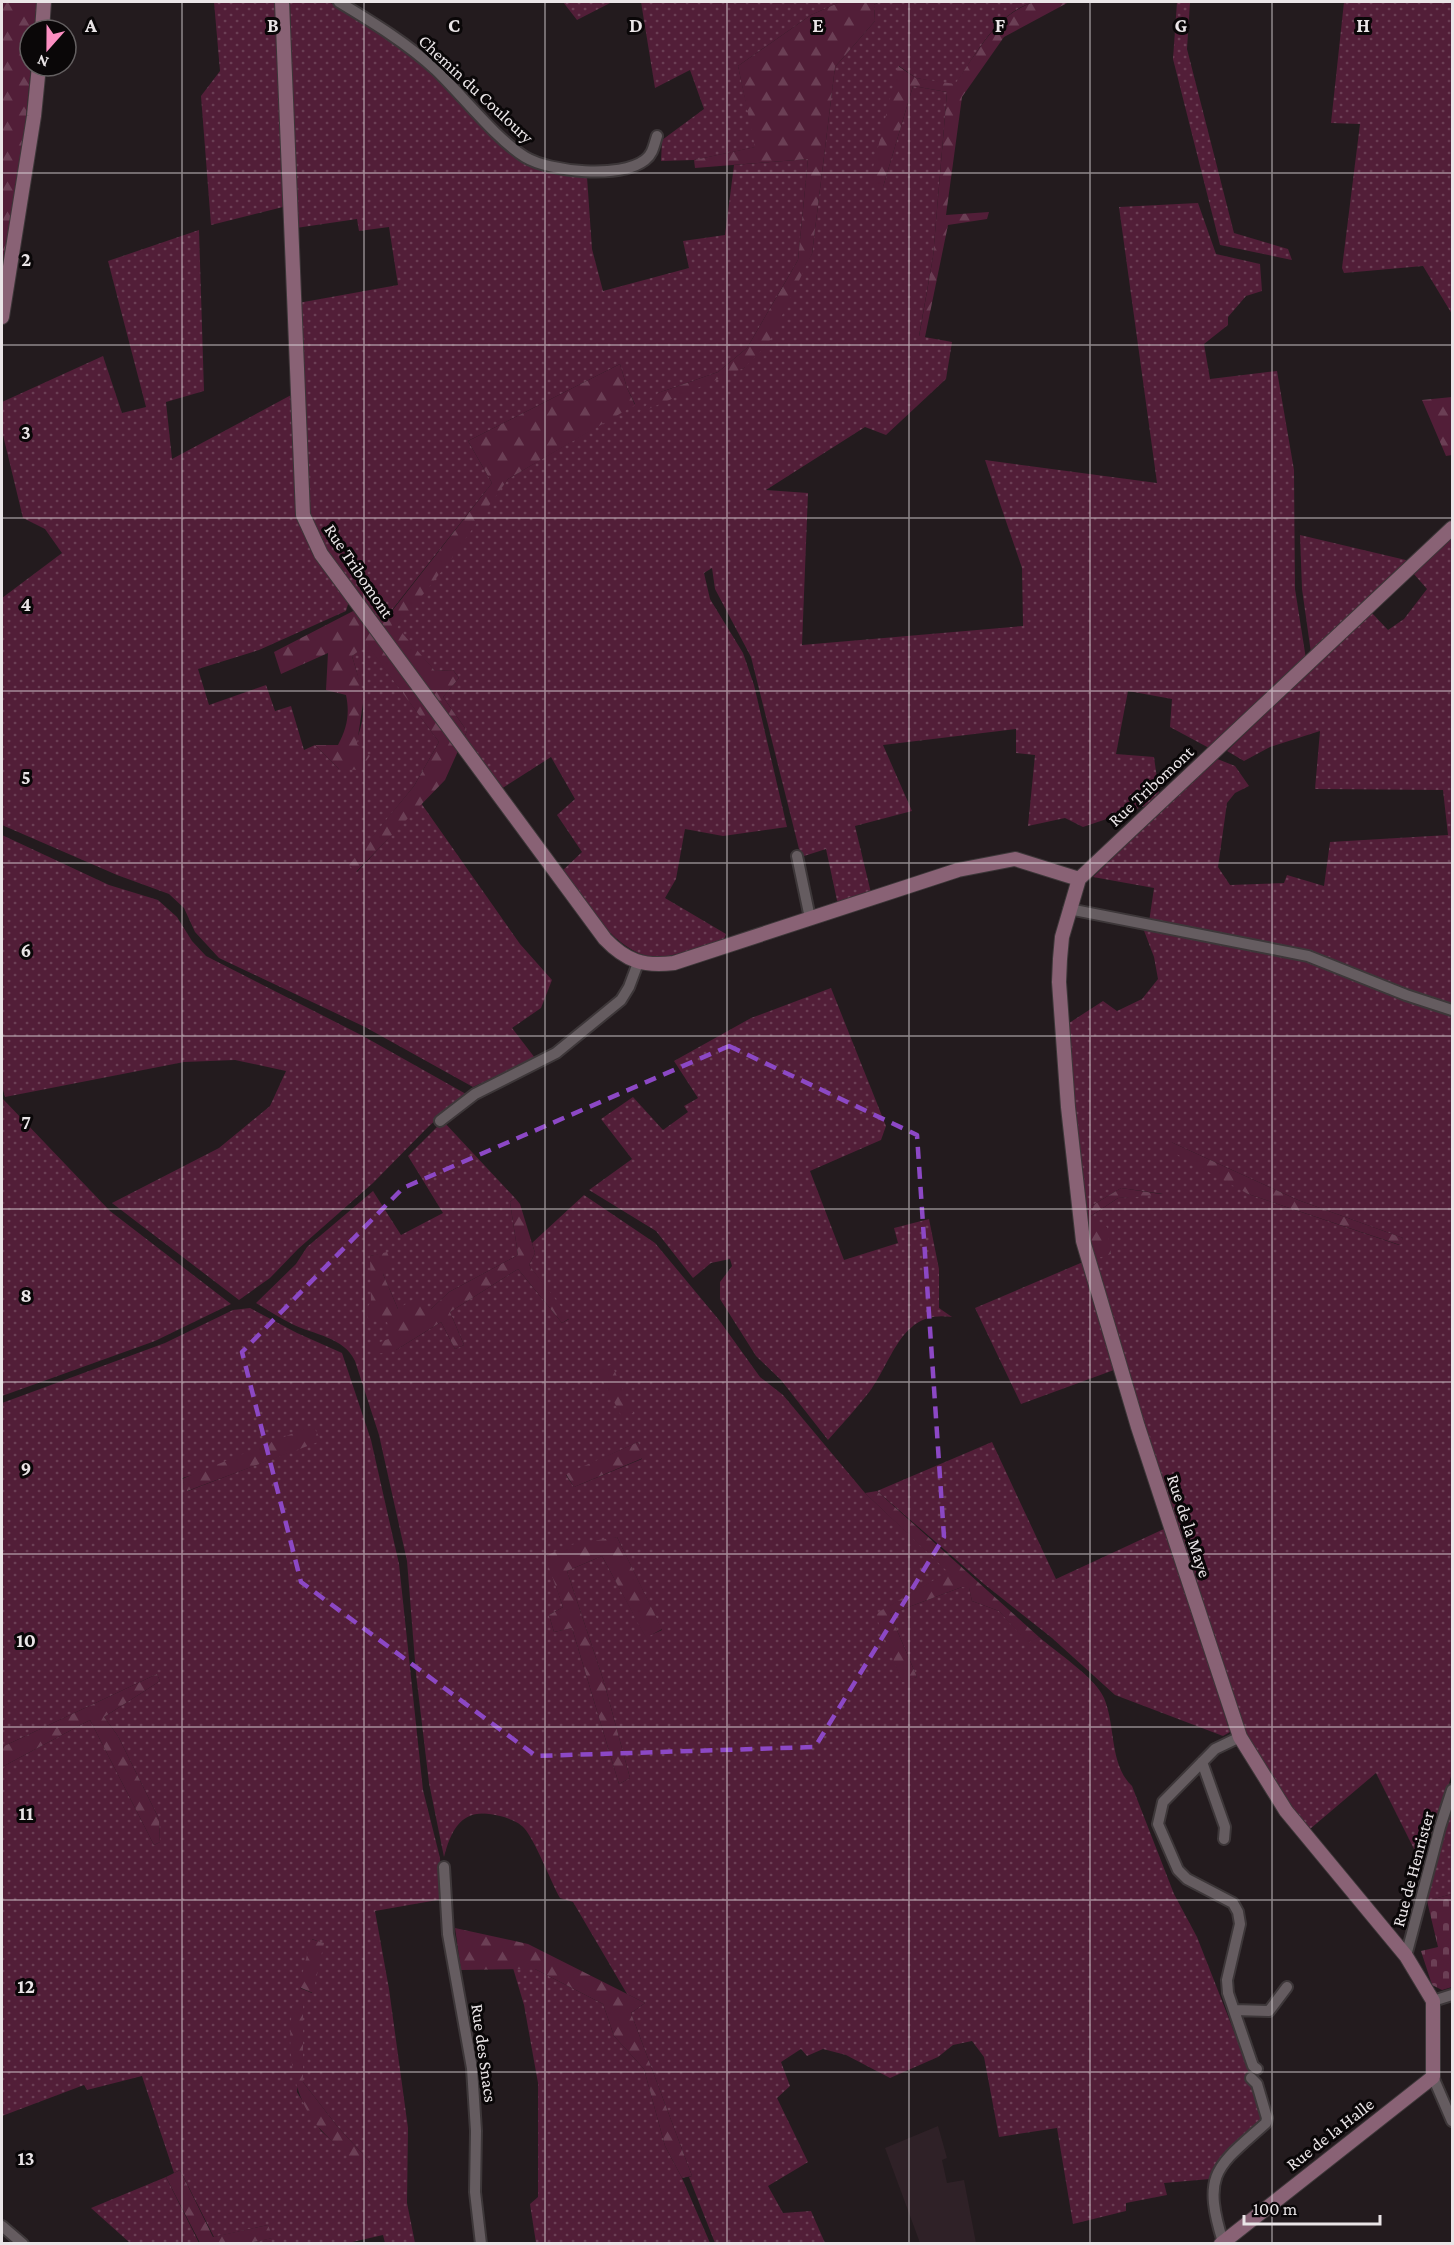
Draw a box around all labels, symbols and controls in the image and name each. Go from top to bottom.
text: A [84,14,98,36]
text: B [267,14,279,36]
text: C [448,14,460,36]
text: D [629,14,643,36]
text: E [812,14,824,36]
text: F [995,14,1006,36]
text: G [1175,14,1188,36]
text: H [1356,14,1370,36]
north arrow [18,18,78,78]
street label: Chemin du Couloury [414,31,538,148]
text: N [35,52,51,71]
text: 2 [21,248,31,270]
text: 3 [21,421,31,443]
street label: Rue Tribomont [320,520,398,623]
text: 4 [21,593,32,615]
street label: Rue Tribomont [1104,741,1198,830]
text: 5 [21,766,31,788]
text: 6 [21,939,31,961]
text: 7 [21,1111,31,1133]
text: 8 [20,1284,32,1306]
text: 9 [21,1457,31,1479]
street label: Rue de la Maye [1163,1472,1215,1580]
text: 10 [16,1629,36,1651]
text: 11 [19,1802,34,1824]
street label: Rue de Henrister [1388,1808,1438,1929]
text: 12 [17,1975,35,1997]
street label: Rue des Snacs [467,2002,501,2104]
street label: Rue de la Halle [1282,2094,1378,2174]
text: 13 [17,2147,35,2169]
scale bar [1244,2188,1380,2226]
text: 100 m [1253,2199,1298,2219]

